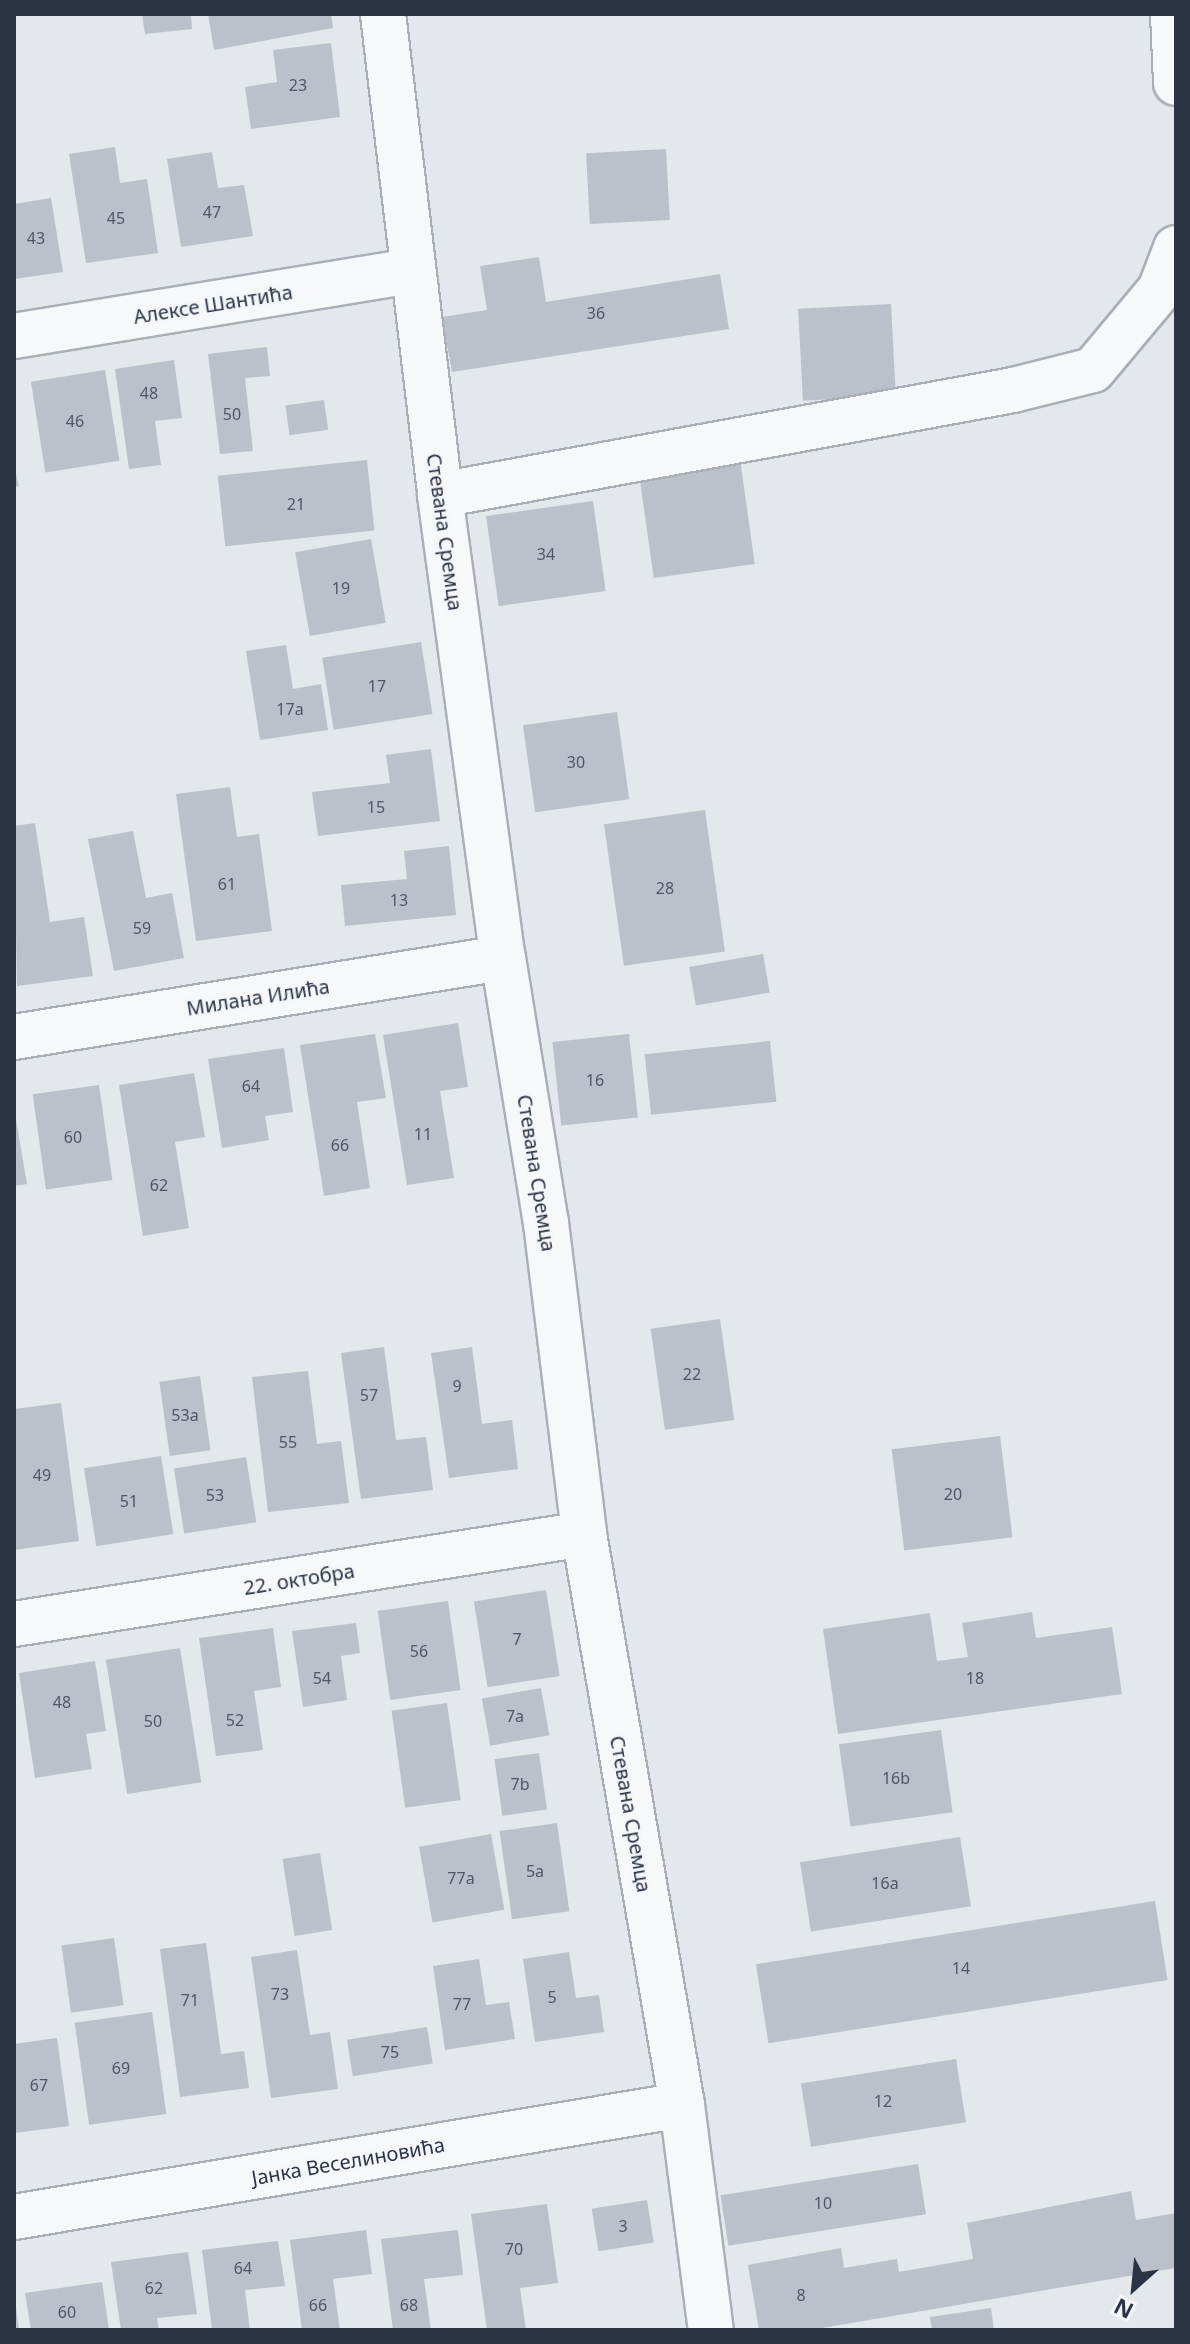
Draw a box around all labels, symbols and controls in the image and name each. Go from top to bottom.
house number: 23 [289,75,307,95]
house number: 47 [203,202,221,222]
house number: 45 [107,208,125,228]
house number: 43 [27,228,45,248]
street label: Алексе Шантића [132,280,294,328]
house number: 36 [587,303,605,323]
house number: 48 [140,383,158,403]
house number: 50 [223,404,241,424]
house number: 46 [66,411,84,431]
street label: Стевана Сремца [422,452,468,612]
house number: 21 [287,494,305,514]
house number: 34 [537,544,555,564]
house number: 19 [332,578,350,598]
house number: 17 [368,676,386,696]
house number: 17a [276,699,304,719]
house number: 30 [567,752,585,772]
house number: 15 [367,797,385,817]
house number: 61 [218,874,236,894]
house number: 28 [656,878,674,898]
house number: 13 [390,890,408,910]
house number: 59 [133,918,151,938]
street label: Милана Илића [185,974,331,1020]
house number: 16 [586,1070,604,1090]
house number: 64 [242,1076,260,1096]
street label: Стевана Сремца [513,1093,561,1253]
house number: 11 [414,1124,432,1144]
house number: 60 [64,1127,82,1147]
house number: 66 [331,1135,349,1155]
house number: 62 [150,1175,168,1195]
house number: 22 [683,1364,701,1384]
house number: 9 [452,1376,462,1396]
house number: 57 [360,1385,378,1405]
house number: 53a [171,1405,199,1425]
house number: 55 [279,1432,297,1452]
house number: 49 [33,1465,51,1485]
house number: 20 [944,1484,962,1504]
house number: 53 [206,1485,224,1505]
house number: 51 [120,1491,138,1511]
street label: 22. октобра [242,1558,356,1600]
house number: 7 [512,1629,522,1649]
house number: 56 [410,1641,428,1661]
house number: 54 [313,1668,331,1688]
house number: 18 [966,1668,984,1688]
house number: 48 [53,1692,71,1712]
house number: 7a [506,1706,524,1726]
house number: 52 [226,1710,244,1730]
house number: 50 [144,1711,162,1731]
street label: Стевана Сремца [605,1734,657,1894]
house number: 16b [882,1768,910,1788]
house number: 7b [511,1774,529,1794]
house number: 5a [526,1861,544,1881]
house number: 77a [447,1868,475,1888]
house number: 16a [871,1873,899,1893]
house number: 14 [952,1958,970,1978]
house number: 73 [271,1984,289,2004]
house number: 5 [547,1987,557,2007]
house number: 71 [181,1990,199,2010]
house number: 77 [453,1994,471,2014]
house number: 75 [381,2042,399,2062]
house number: 69 [112,2058,130,2078]
house number: 67 [30,2075,48,2095]
house number: 12 [874,2091,892,2111]
street label: Јанка Веселиновића [250,2132,446,2190]
house number: 10 [814,2193,832,2213]
house number: 3 [618,2216,628,2236]
house number: 70 [505,2239,523,2259]
north arrow [1094,2248,1174,2328]
house number: 64 [234,2258,252,2278]
house number: 62 [145,2278,163,2298]
house number: 8 [796,2285,806,2305]
text: N [1108,2292,1138,2327]
house number: 66 [309,2295,327,2315]
house number: 68 [400,2295,418,2315]
house number: 60 [58,2302,76,2322]

